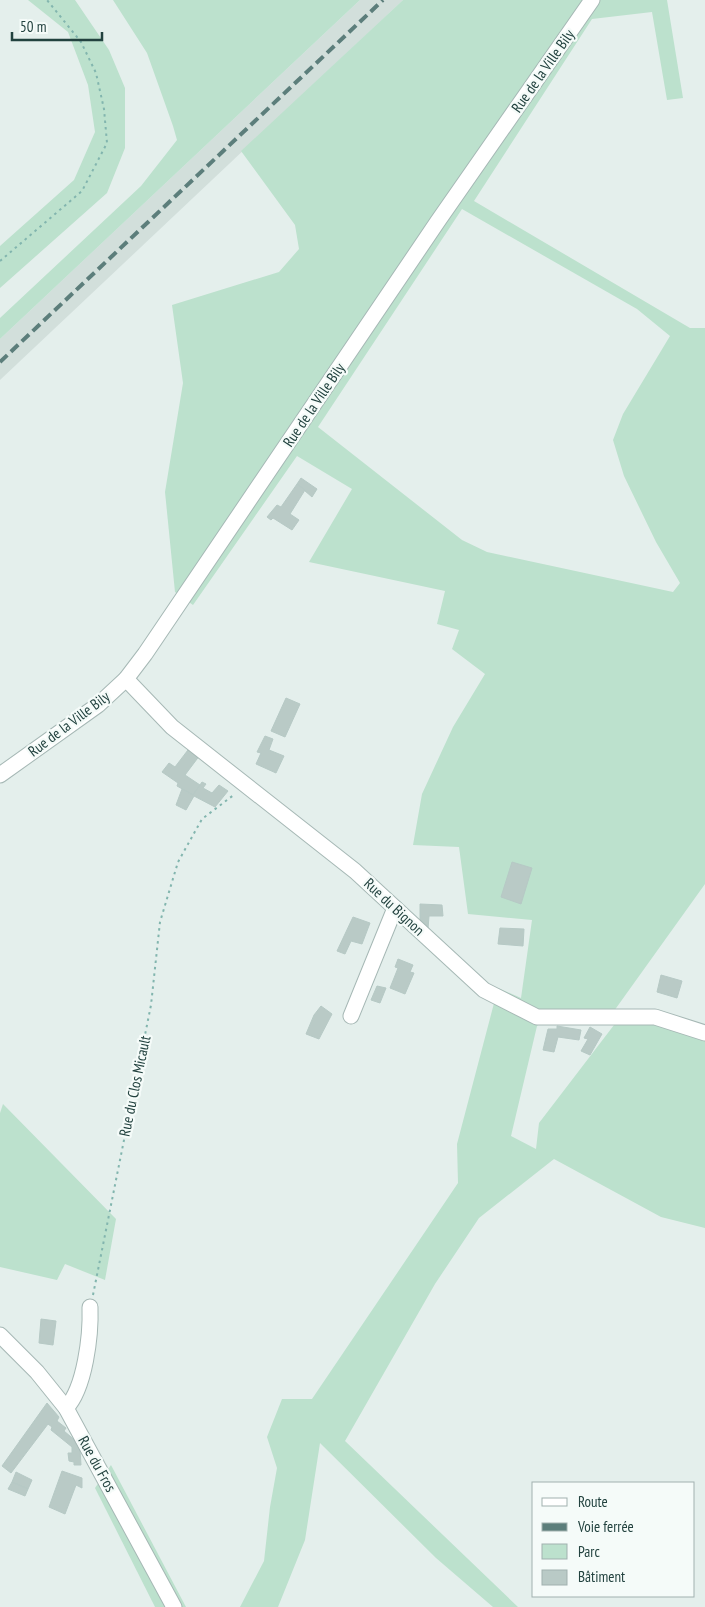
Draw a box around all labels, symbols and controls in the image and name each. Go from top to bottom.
scale bar [12,10,102,42]
text: 50 m [20,17,46,36]
street label: Rue de la Ville Bily [507,25,578,116]
street label: Rue de la Ville Bily [279,359,349,450]
street label: Rue de la Ville Bily [24,687,114,760]
street label: Rue du Bignon [360,874,429,939]
street label: Rue du Clos Micault [115,1034,154,1138]
street label: Rue du Fros [74,1432,121,1495]
legend [532,1482,695,1597]
text: Route [578,1492,608,1511]
text: Voie ferrée [577,1517,634,1536]
text: Parc [578,1542,600,1561]
text: Bâtiment [578,1567,625,1586]

